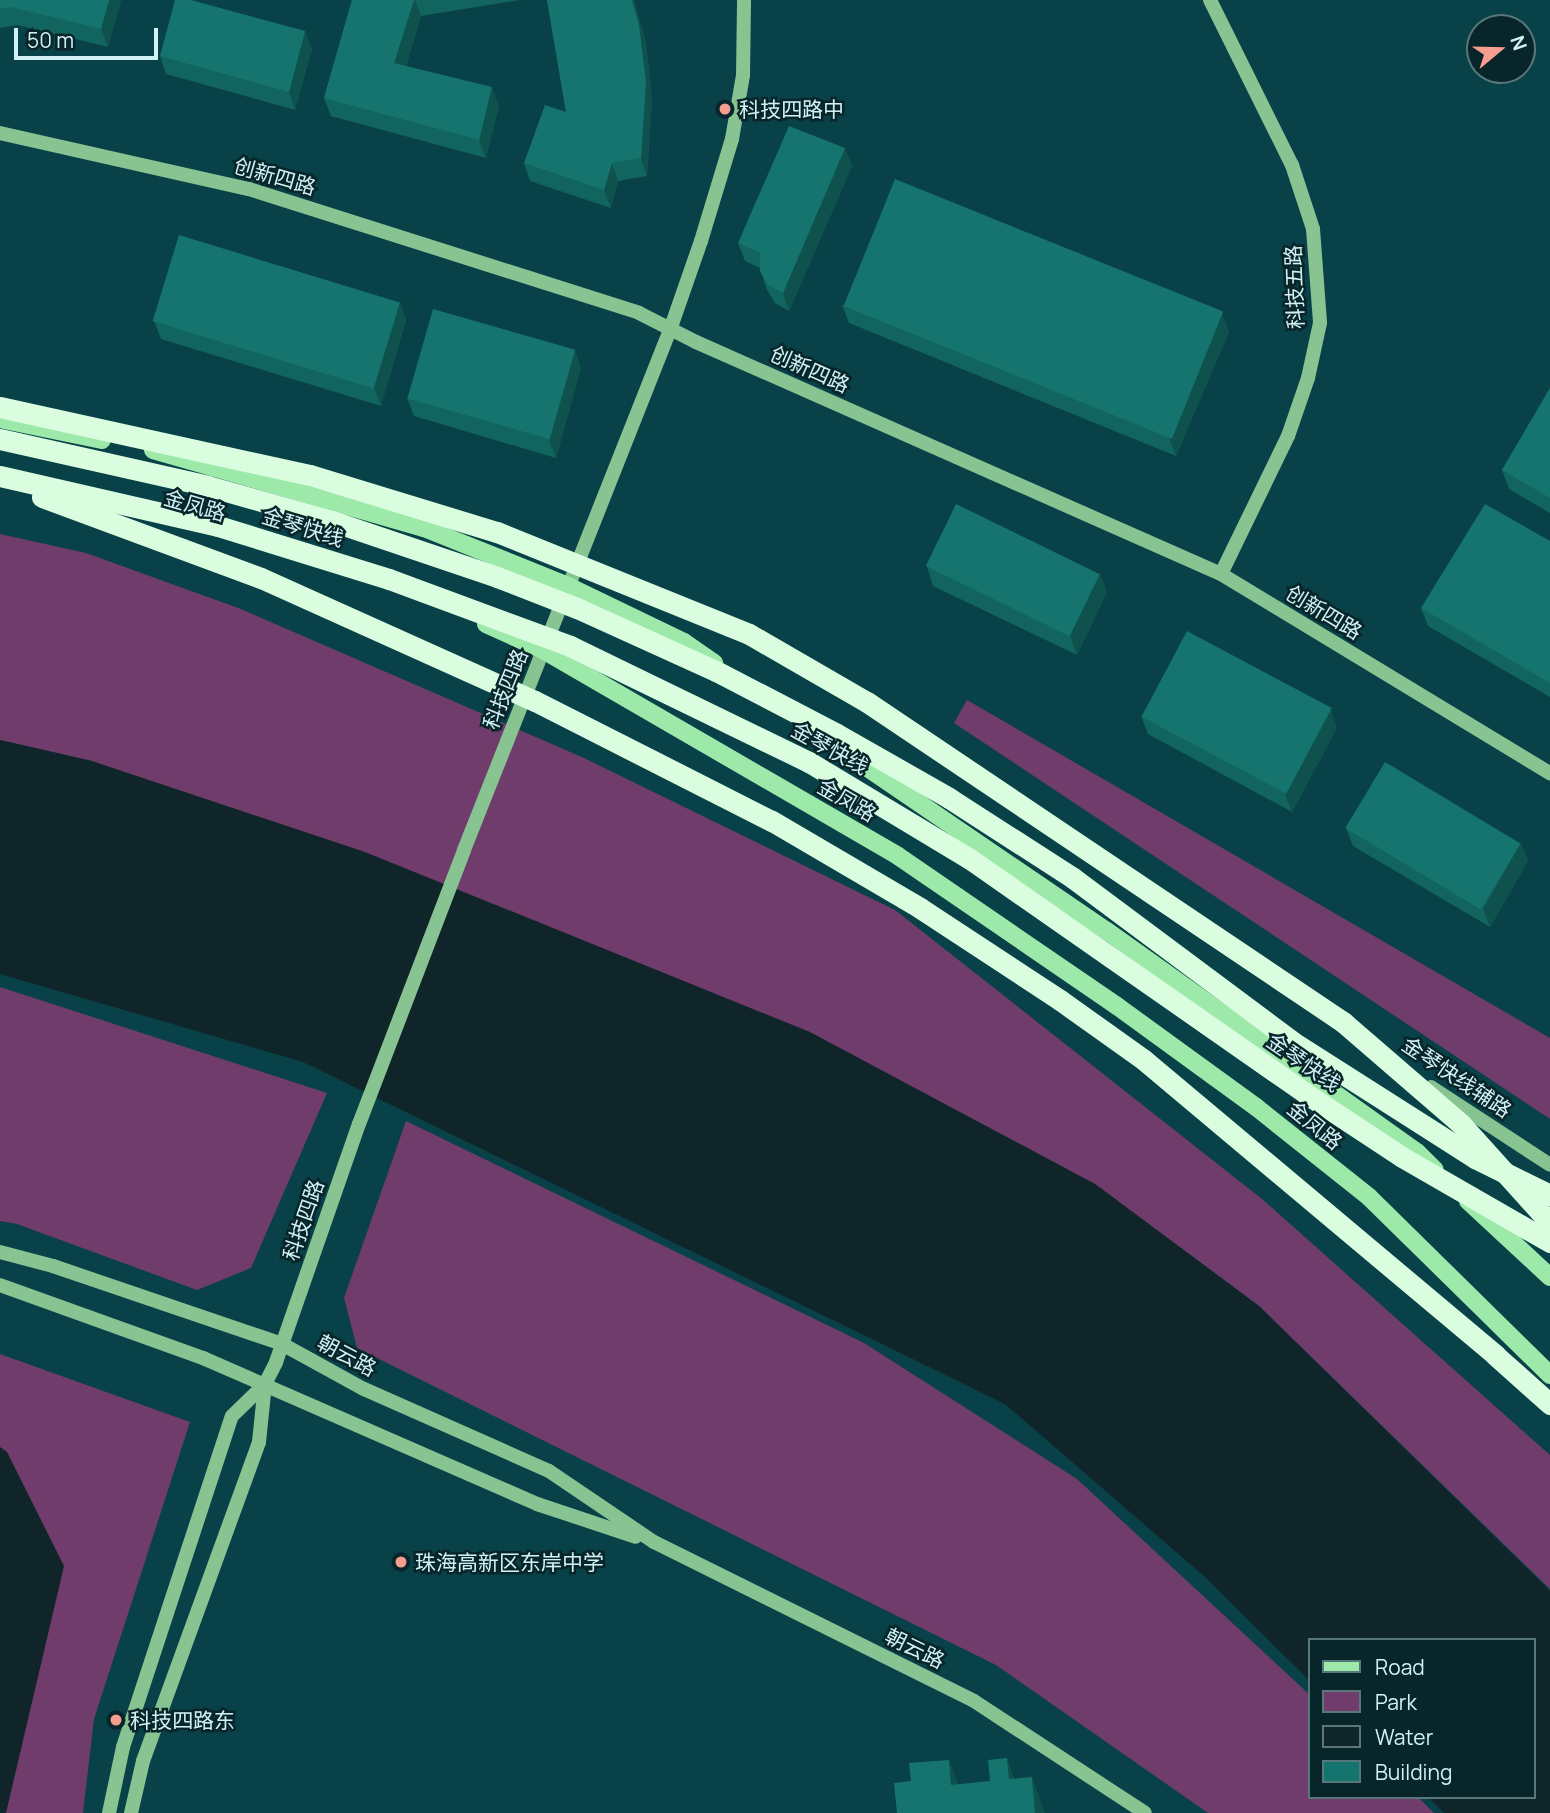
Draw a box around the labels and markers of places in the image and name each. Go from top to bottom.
place label: 科技四路中 [739,96,844,122]
marker: 科技四路中 [717,101,733,117]
place label: 珠海高新区东岸中学 [415,1549,604,1575]
marker: 珠海高新区东岸中学 [393,1554,409,1570]
place label: 科技四路东 [130,1707,235,1733]
marker: 科技四路东 [108,1712,124,1728]

